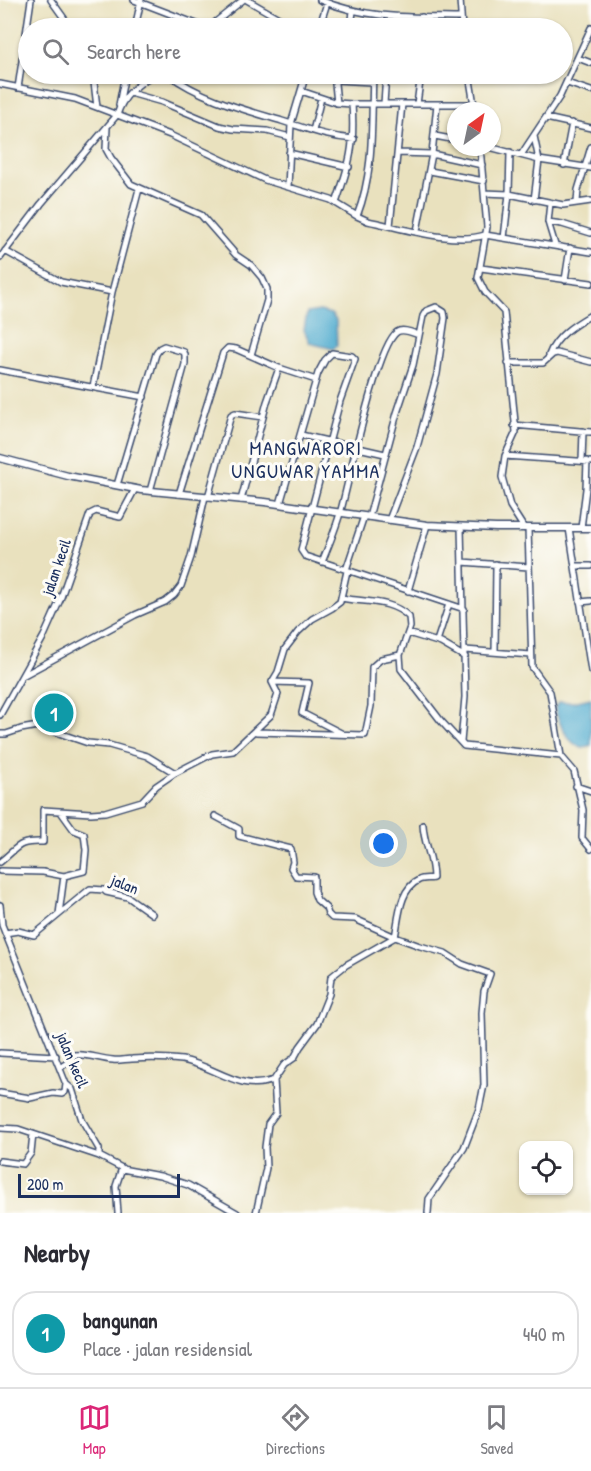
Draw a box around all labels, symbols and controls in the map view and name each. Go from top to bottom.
search box [18,18,573,84]
icon: search [39,35,72,68]
text: Search here [87,36,181,66]
north arrow [447,102,501,156]
district label: MANGWARORI UNGUWAR YAMMA [231,434,381,484]
street label: jalan kecil [35,535,76,600]
pin: 1 [34,690,74,736]
your location [369,829,398,858]
street label: jalan [106,868,142,899]
street label: jalan kecil [51,1027,95,1092]
map controls [519,1141,573,1195]
button: locate [519,1141,573,1195]
scale bar [18,1171,180,1198]
text: 200 m [27,1173,63,1195]
text: Nearby [24,1235,90,1270]
text: bangunan [83,1305,158,1335]
text: 1 [42,1320,49,1347]
text: 440 m [523,1320,565,1347]
text: Place · jalan residensial [83,1335,252,1362]
tab: Map [78,1401,111,1459]
tab: Directions [266,1401,325,1459]
tab: Saved [480,1401,513,1459]

